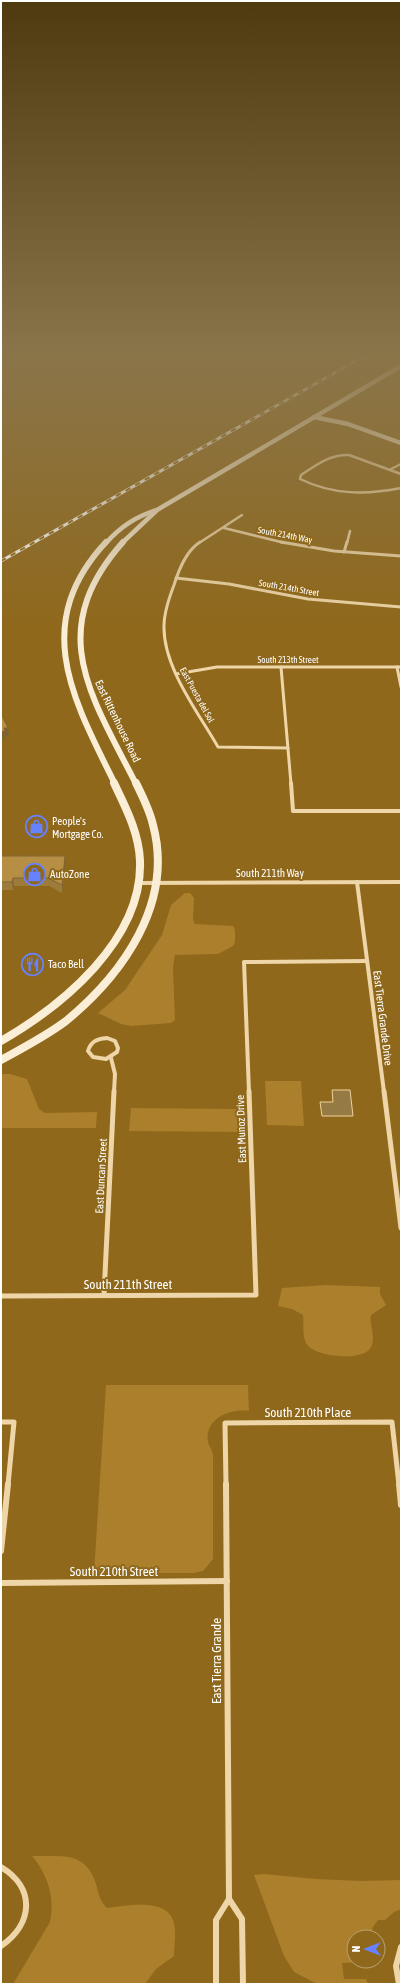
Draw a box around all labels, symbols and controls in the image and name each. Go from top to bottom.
street label: South 214th Way [257,525,314,545]
street label: South 214th Street [258,578,320,598]
street label: South 213th Street [257,655,319,665]
street label: East Puesta del Sol [178,666,217,725]
street label: East Rittenhouse Road [93,678,143,764]
shop icon: People's Mortgage Co. [24,814,50,840]
place label: People's Mortgage Co. [52,815,104,840]
shop icon: AutoZone [21,861,47,887]
street label: South 211th Way [236,867,304,879]
place label: AutoZone [50,868,89,880]
restaurant icon: Taco Bell [19,951,45,977]
place label: Taco Bell [48,958,84,970]
street label: East Tierra Grande Drive [371,970,395,1066]
street label: East Munoz Drive [234,1095,248,1163]
street label: East Duncan Street [93,1138,109,1214]
street label: South 211th Street [84,1277,172,1292]
street label: South 210th Place [265,1405,351,1420]
street label: South 210th Street [70,1564,158,1579]
street label: East Tierra Grande [209,1618,224,1704]
north arrow [346,1929,386,1969]
text: N [350,1946,362,1952]

